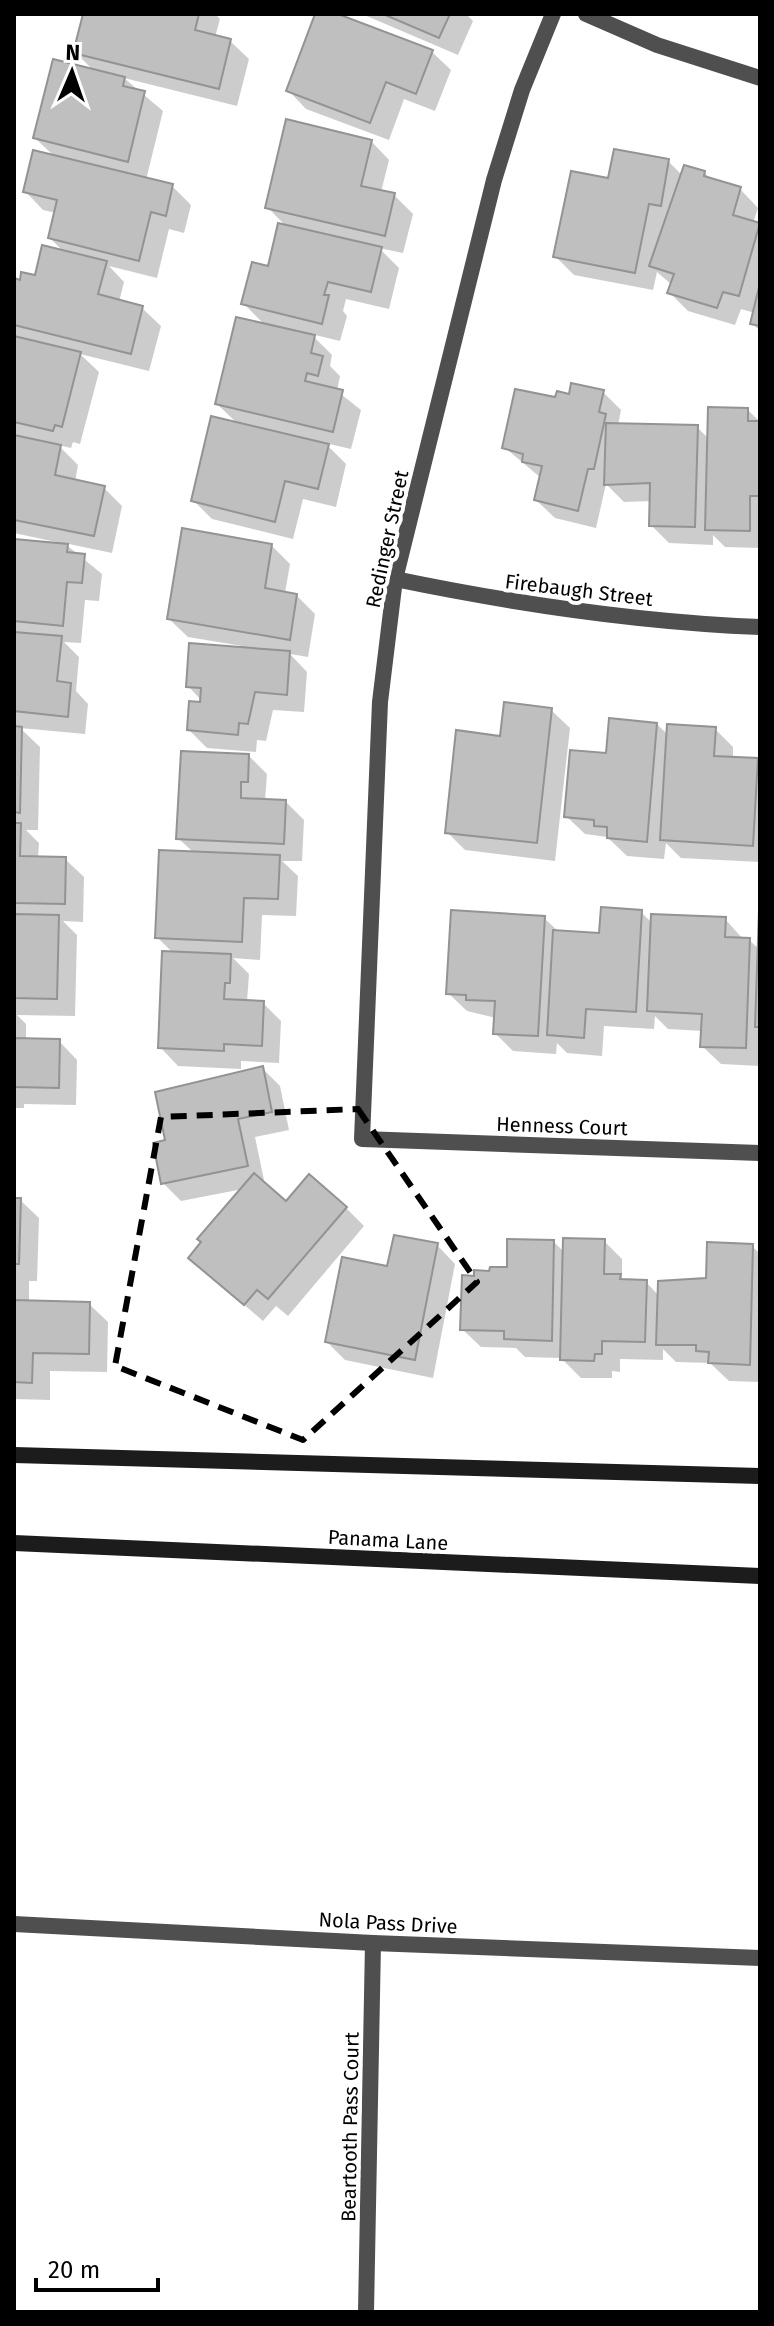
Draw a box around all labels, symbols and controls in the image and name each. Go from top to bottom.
north arrow [32,32,112,112]
text: N [65,39,80,66]
street label: Redinger Street [361,467,413,610]
street label: Firebaugh Street [504,569,655,611]
street label: Henness Court [496,1112,629,1140]
street label: Panama Lane [327,1525,449,1555]
street label: Nola Pass Drive [318,1907,458,1939]
street label: Beartooth Pass Court [336,2031,364,2222]
scale bar [36,2242,158,2292]
text: 20 m [48,2256,100,2284]

